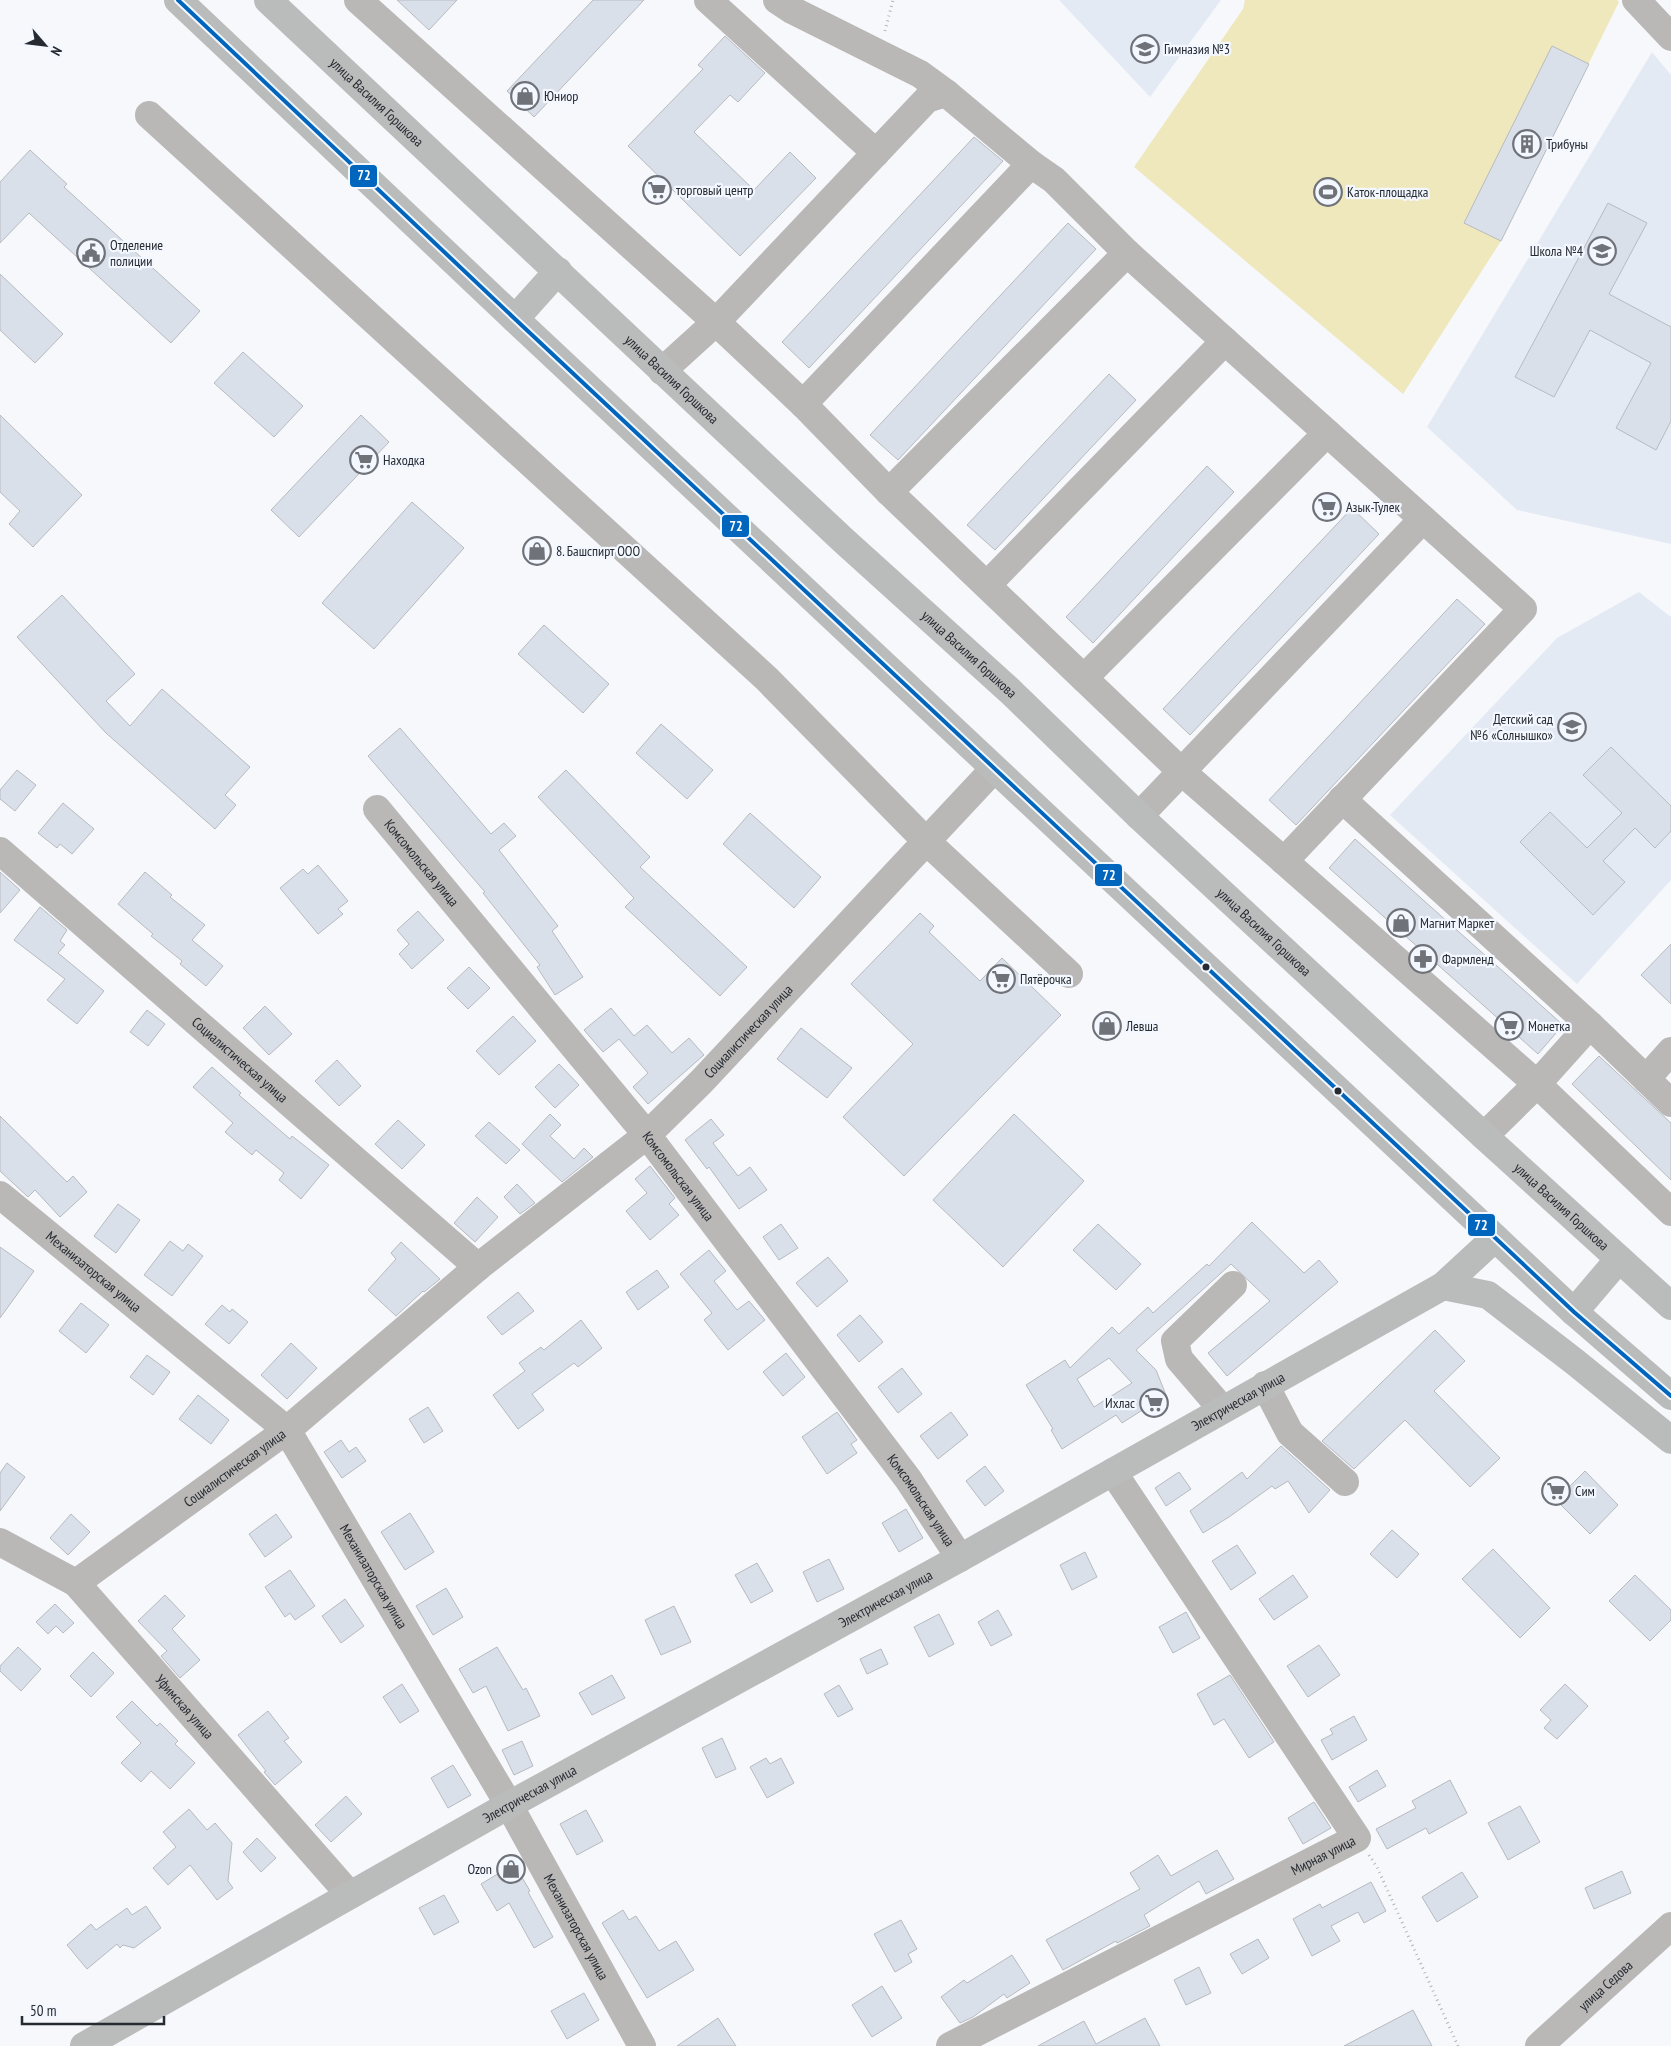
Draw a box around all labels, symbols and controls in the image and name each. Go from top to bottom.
north arrow [20,20,70,70]
school or university icon: Гимназия №3 [1130,34,1160,64]
place label: Гимназия №3 [1164,40,1230,58]
text: N [47,44,66,59]
street label: улица Василия Горшкова [326,54,427,150]
shop icon: Юниор [510,81,540,111]
place label: Юниор [544,87,578,105]
building icon: Трибуны [1512,129,1542,159]
place label: Трибуны [1546,135,1588,153]
line badge: 72 [349,164,378,188]
text: 72 [357,166,371,184]
supermarket icon: торговый центр [642,175,672,205]
sports icon: Каток-площадка [1313,177,1343,207]
place label: торговый центр [676,181,753,199]
place label: Каток-площадка [1347,183,1428,201]
place label: Отделение полиции [110,236,163,270]
school or university icon: Школа №4 [1587,236,1617,266]
public building icon: Отделение полиции [76,238,106,268]
place label: Школа №4 [1530,242,1584,260]
street label: улица Василия Горшкова [621,331,723,428]
supermarket icon: Находка [349,445,379,475]
place label: Находка [383,451,425,469]
supermarket icon: Азык-Тулек [1312,492,1342,522]
place label: Азык-Тулек [1346,498,1400,516]
line badge: 72 [721,514,750,538]
text: 72 [729,517,743,535]
shop icon: 8. Башспирт ООО [522,536,552,566]
place label: 8. Башспирт ООО [556,542,641,560]
street label: улица Василия Горшкова [918,606,1021,702]
place label: Детский сад №6 «Солнышко» [1470,710,1553,744]
school or university icon: Детский сад №6 «Солнышко» [1557,712,1587,742]
street label: Комсомольская улица [380,816,463,910]
line badge: 72 [1094,863,1123,887]
text: 72 [1102,866,1116,884]
street label: улица Василия Горшкова [1213,884,1315,980]
shop icon: Магнит Маркет [1386,908,1416,938]
place label: Магнит Маркет [1420,914,1495,932]
pharmacy icon: Фармленд [1408,944,1438,974]
place label: Фармленд [1442,950,1494,968]
unlabelled marker [1201,962,1211,972]
supermarket icon: Пятёрочка [986,964,1016,994]
place label: Пятёрочка [1020,970,1072,988]
street label: Социалистическая улица [700,981,796,1082]
shop icon: Левша [1092,1011,1122,1041]
supermarket icon: Монетка [1494,1011,1524,1041]
street label: Социалистическая улица [188,1013,292,1107]
place label: Левша [1125,1017,1158,1035]
place label: Монетка [1528,1017,1570,1035]
unlabelled marker [1333,1086,1343,1096]
street label: Комсомольская улица [639,1128,718,1225]
street label: улица Василия Горшкова [1510,1159,1613,1254]
line badge: 72 [1467,1213,1496,1237]
text: 72 [1474,1216,1488,1234]
street label: Механизаторская улица [42,1227,145,1316]
street label: Электрическая улица [1188,1368,1288,1435]
supermarket icon: Ихлас [1139,1388,1169,1418]
place label: Ихлас [1105,1394,1135,1412]
street label: Социалистическая улица [180,1425,289,1511]
street label: Комсомольская улица [883,1450,959,1550]
supermarket icon: Сим [1541,1476,1571,1506]
place label: Сим [1575,1482,1595,1500]
street label: Механизаторская улица [336,1521,411,1632]
street label: Электрическая улица [836,1566,936,1632]
street label: Уфимская улица [152,1671,218,1743]
street label: Электрическая улица [480,1761,580,1827]
street label: Мирная улица [1288,1831,1358,1879]
shop icon: Ozon [496,1854,526,1884]
place label: Ozon [467,1860,492,1878]
street label: Механизаторская улица [540,1871,613,1983]
street label: улица Седова [1575,1956,1636,2015]
scale bar [22,1994,165,2026]
text: 50 m [30,2001,56,2020]

